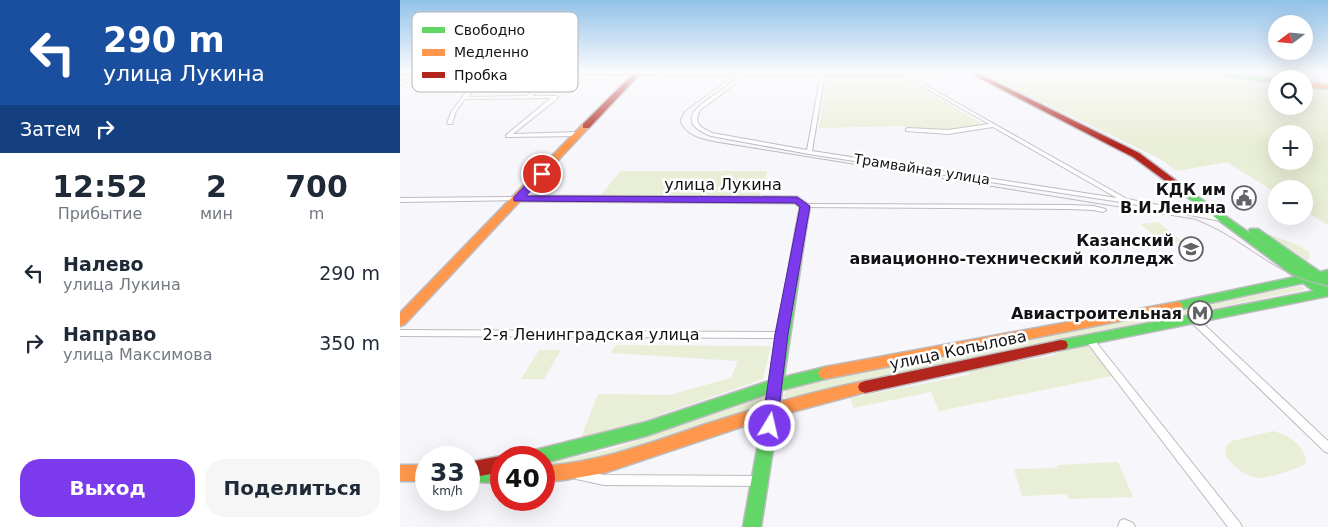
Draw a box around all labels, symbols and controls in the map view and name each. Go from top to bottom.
legend [412,12,578,92]
north arrow [1268,15,1312,60]
map controls [1268,15,1313,225]
icon: left [20,20,85,85]
text: 290 m [103,20,225,60]
text: Свободно [454,22,525,38]
text: Медленно [454,44,529,60]
text: улица Лукина [103,61,265,86]
text: Пробка [454,67,508,83]
button: search [1268,70,1313,115]
icon: right [91,115,119,143]
text: Затем [20,118,81,140]
button: + [1268,125,1313,170]
street label: Трамвайная улица [852,150,991,188]
pin [521,153,563,195]
icon: arrive [528,160,556,188]
text: 12:52 [52,169,148,204]
text: 2 [206,169,227,204]
text: 700 [285,169,348,204]
street label: улица Лукина [664,175,782,194]
place label: КДК им В.И.Ленина [1120,180,1226,217]
button: − [1268,180,1313,225]
public building icon: КДК им В.И.Ленина [1231,185,1257,211]
text: Прибытие [58,204,142,223]
text: мин [200,204,233,223]
text: m [309,204,324,223]
place label: Казанский авиационно-технический колледж [849,231,1174,268]
school or university icon: Казанский авиационно-технический колледж [1178,236,1204,262]
text: Налево [63,253,144,275]
icon: left [20,259,48,287]
text: 290 m [319,262,380,284]
text: улица Лукина [63,275,181,294]
metro station icon: Авиастроительная [1187,300,1213,326]
place label: Авиастроительная [1011,304,1182,323]
text: Направо [63,323,156,345]
street label: 2-я Ленинградская улица [482,325,700,344]
street label: улица Копылова [888,326,1028,374]
icon: right [20,329,48,357]
text: 350 m [319,332,380,354]
text: улица Максимова [63,345,212,364]
position arrow [743,399,795,451]
speed limit sign: 40 [490,446,555,511]
text: 33 [430,458,465,487]
button: Выход [20,459,195,517]
button: Поделиться [205,459,380,517]
text: km/h [432,484,463,498]

